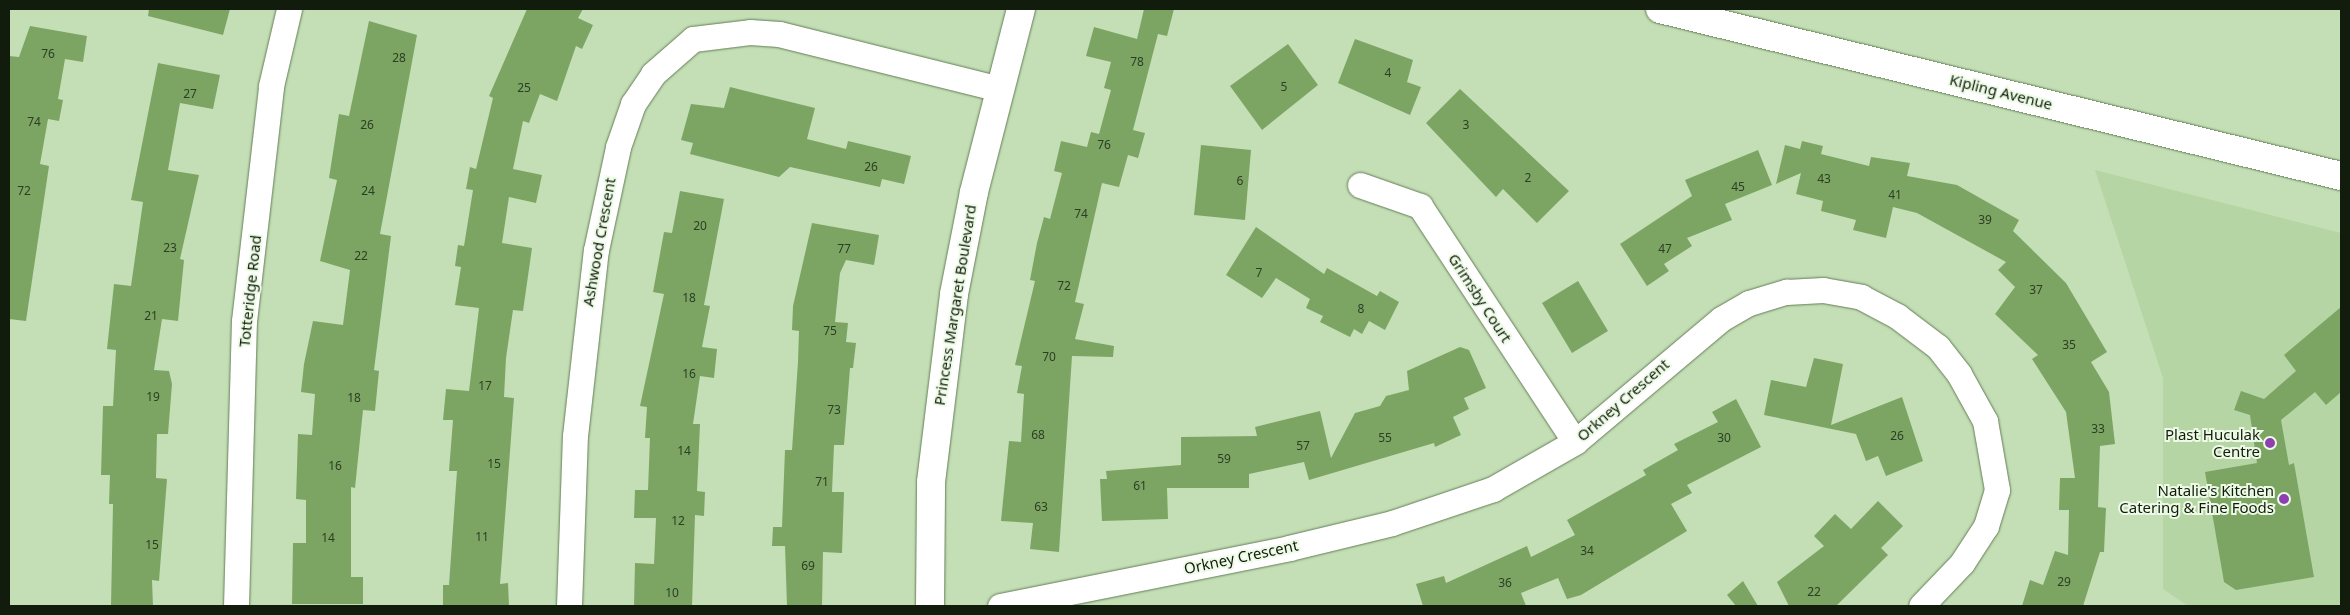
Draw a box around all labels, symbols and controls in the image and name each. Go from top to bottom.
house number: 76 [41,47,55,61]
house number: 28 [392,51,406,65]
house number: 78 [1130,55,1144,69]
house number: 4 [1385,66,1391,80]
street label: Kipling Avenue [1948,71,2054,113]
house number: 5 [1281,80,1287,94]
house number: 25 [517,81,531,95]
house number: 27 [183,87,197,101]
house number: 74 [27,115,41,129]
house number: 26 [360,118,374,132]
house number: 3 [1463,118,1469,132]
house number: 76 [1097,138,1111,152]
house number: 26 [864,160,878,174]
house number: 2 [1525,171,1531,185]
house number: 43 [1817,172,1831,186]
house number: 6 [1237,174,1243,188]
street label: Ashwood Crescent [579,176,619,308]
house number: 45 [1731,180,1745,194]
house number: 72 [17,184,31,198]
house number: 24 [361,184,375,198]
house number: 41 [1888,188,1902,202]
street label: Princess Margaret Boulevard [930,203,980,407]
house number: 74 [1074,207,1088,221]
house number: 39 [1978,213,1992,227]
house number: 20 [693,219,707,233]
street label: Totteridge Road [235,234,265,348]
house number: 23 [163,241,177,255]
house number: 77 [837,242,851,256]
house number: 47 [1658,242,1672,256]
house number: 22 [354,249,368,263]
street label: Grimsby Court [1445,250,1515,346]
house number: 7 [1256,266,1262,280]
house number: 72 [1057,279,1071,293]
house number: 37 [2029,283,2043,297]
house number: 18 [682,291,696,305]
house number: 8 [1358,302,1364,316]
house number: 21 [144,309,158,323]
house number: 75 [823,324,837,338]
house number: 35 [2062,338,2076,352]
house number: 70 [1042,350,1056,364]
street label: Orkney Crescent [1573,355,1673,445]
house number: 16 [682,367,696,381]
house number: 17 [478,379,492,393]
house number: 19 [146,390,160,404]
house number: 18 [347,391,361,405]
house number: 73 [827,403,841,417]
house number: 33 [2091,422,2105,436]
place label: Plast Huculak Centre [2165,425,2260,460]
house number: 68 [1031,428,1045,442]
house number: 26 [1890,429,1904,443]
house number: 55 [1378,431,1392,445]
house number: 30 [1717,431,1731,445]
marker: Plast Huculak Centre [2264,437,2276,449]
house number: 57 [1296,439,1310,453]
house number: 14 [677,444,691,458]
house number: 59 [1217,452,1231,466]
house number: 15 [487,457,501,471]
house number: 16 [328,459,342,473]
house number: 71 [815,475,829,489]
house number: 61 [1133,479,1147,493]
place label: Natalie's Kitchen Catering & Fine Foods [2119,481,2274,516]
marker: Natalie's Kitchen Catering & Fine Foods [2278,493,2290,505]
house number: 63 [1034,500,1048,514]
house number: 12 [671,514,685,528]
house number: 11 [475,530,489,544]
house number: 14 [321,531,335,545]
street label: Orkney Crescent [1182,536,1300,578]
house number: 15 [145,538,159,552]
house number: 34 [1580,544,1594,558]
house number: 69 [801,559,815,573]
house number: 29 [2057,575,2071,589]
house number: 36 [1498,576,1512,590]
house number: 22 [1807,585,1821,599]
house number: 10 [665,586,679,600]

